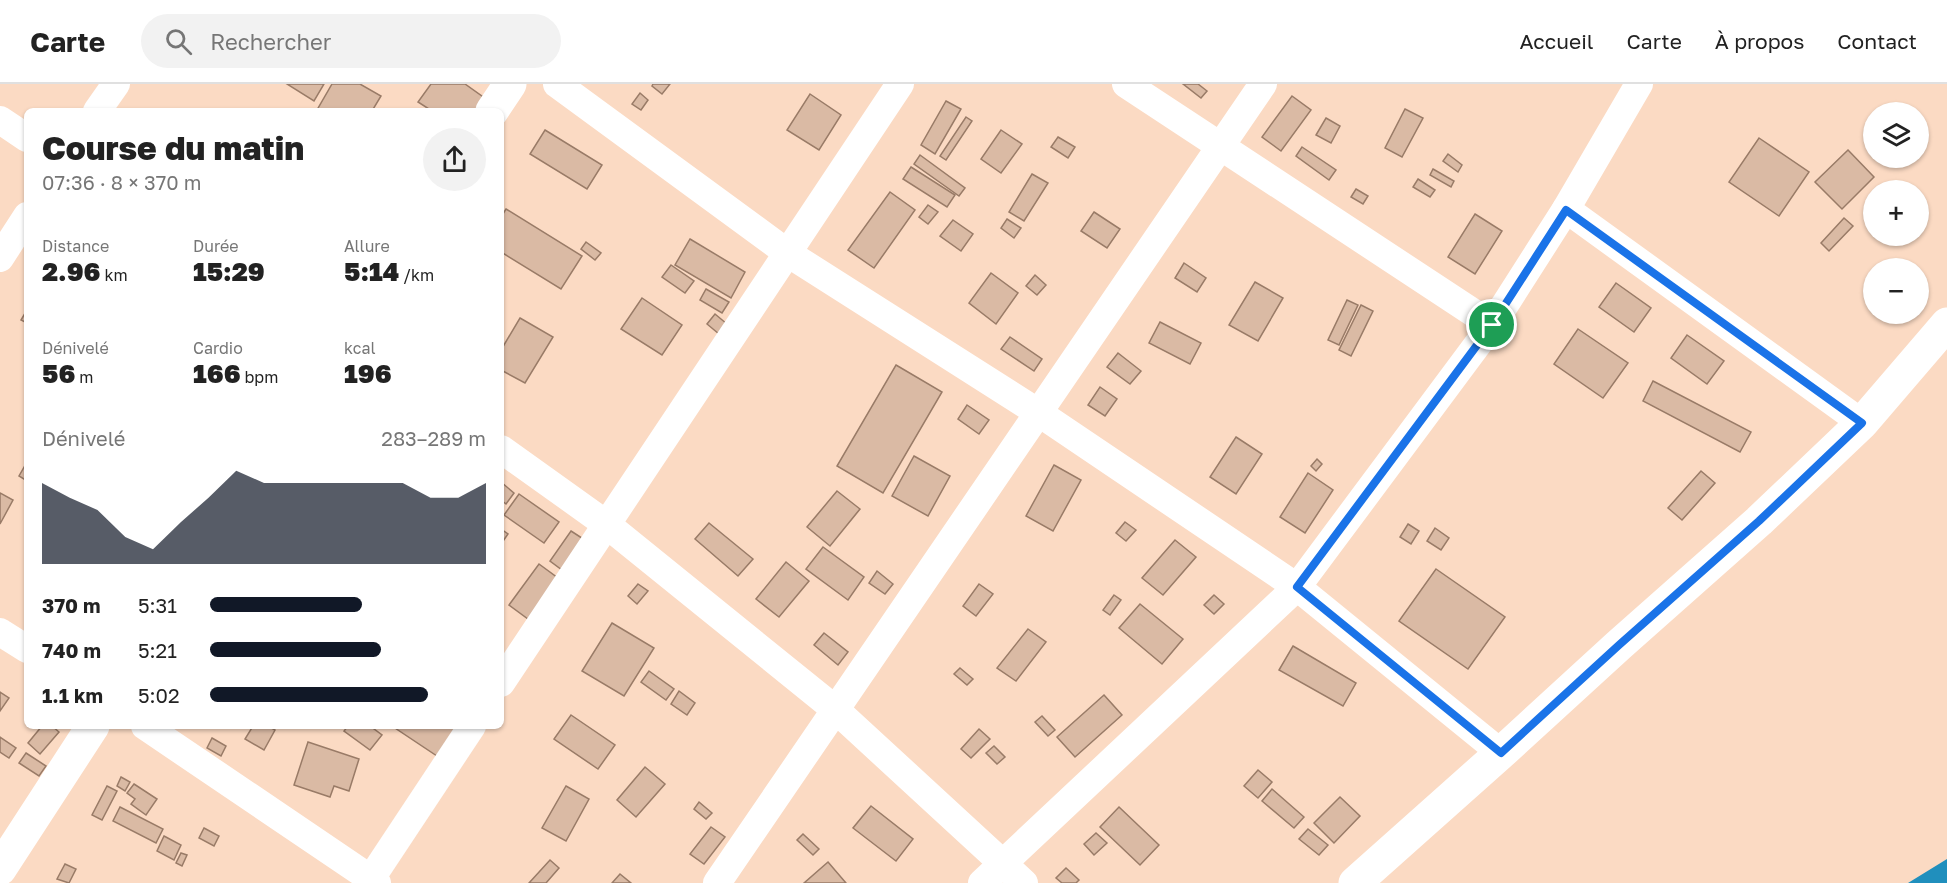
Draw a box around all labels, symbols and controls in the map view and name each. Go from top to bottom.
search box [141,14,561,68]
text: Carte [30,25,105,58]
icon: search [162,25,195,58]
text: Rechercher [210,28,331,55]
text: Accueil [1520,28,1593,54]
text: Carte [1626,28,1682,54]
text: À propos [1715,28,1804,54]
text: Contact [1837,28,1917,54]
map controls [1863,102,1929,324]
button: layers [1863,102,1929,168]
text: Course du matin [42,128,304,167]
button: share [423,128,486,191]
text: 07:36 · 8 × 370 m [42,170,201,194]
button: + [1863,180,1929,246]
text: Distance [42,236,109,256]
text: Durée [193,236,239,256]
text: Allure [344,236,390,256]
text: 2.96 [42,256,101,287]
text: 15:29 [193,256,265,287]
text: 5:14 [344,256,399,287]
button: − [1863,258,1929,324]
text: km [101,265,128,285]
text: /km [399,265,434,285]
pin [1466,299,1517,350]
icon: arrive [1475,308,1508,341]
text: Dénivelé [42,338,109,358]
text: Cardio [193,338,243,358]
text: kcal [344,338,376,358]
text: 56 [42,358,75,389]
text: 166 [193,358,241,389]
text: 196 [344,358,392,389]
text: m [75,367,93,387]
text: bpm [241,367,278,387]
text: Dénivelé [42,426,125,450]
text: 283–289 m [381,426,486,450]
text: 370 m [42,593,101,617]
text: 5:31 [138,593,177,617]
text: 740 m [42,638,101,662]
text: 5:21 [138,638,177,662]
text: 1.1 km [42,683,103,707]
text: 5:02 [138,683,180,707]

